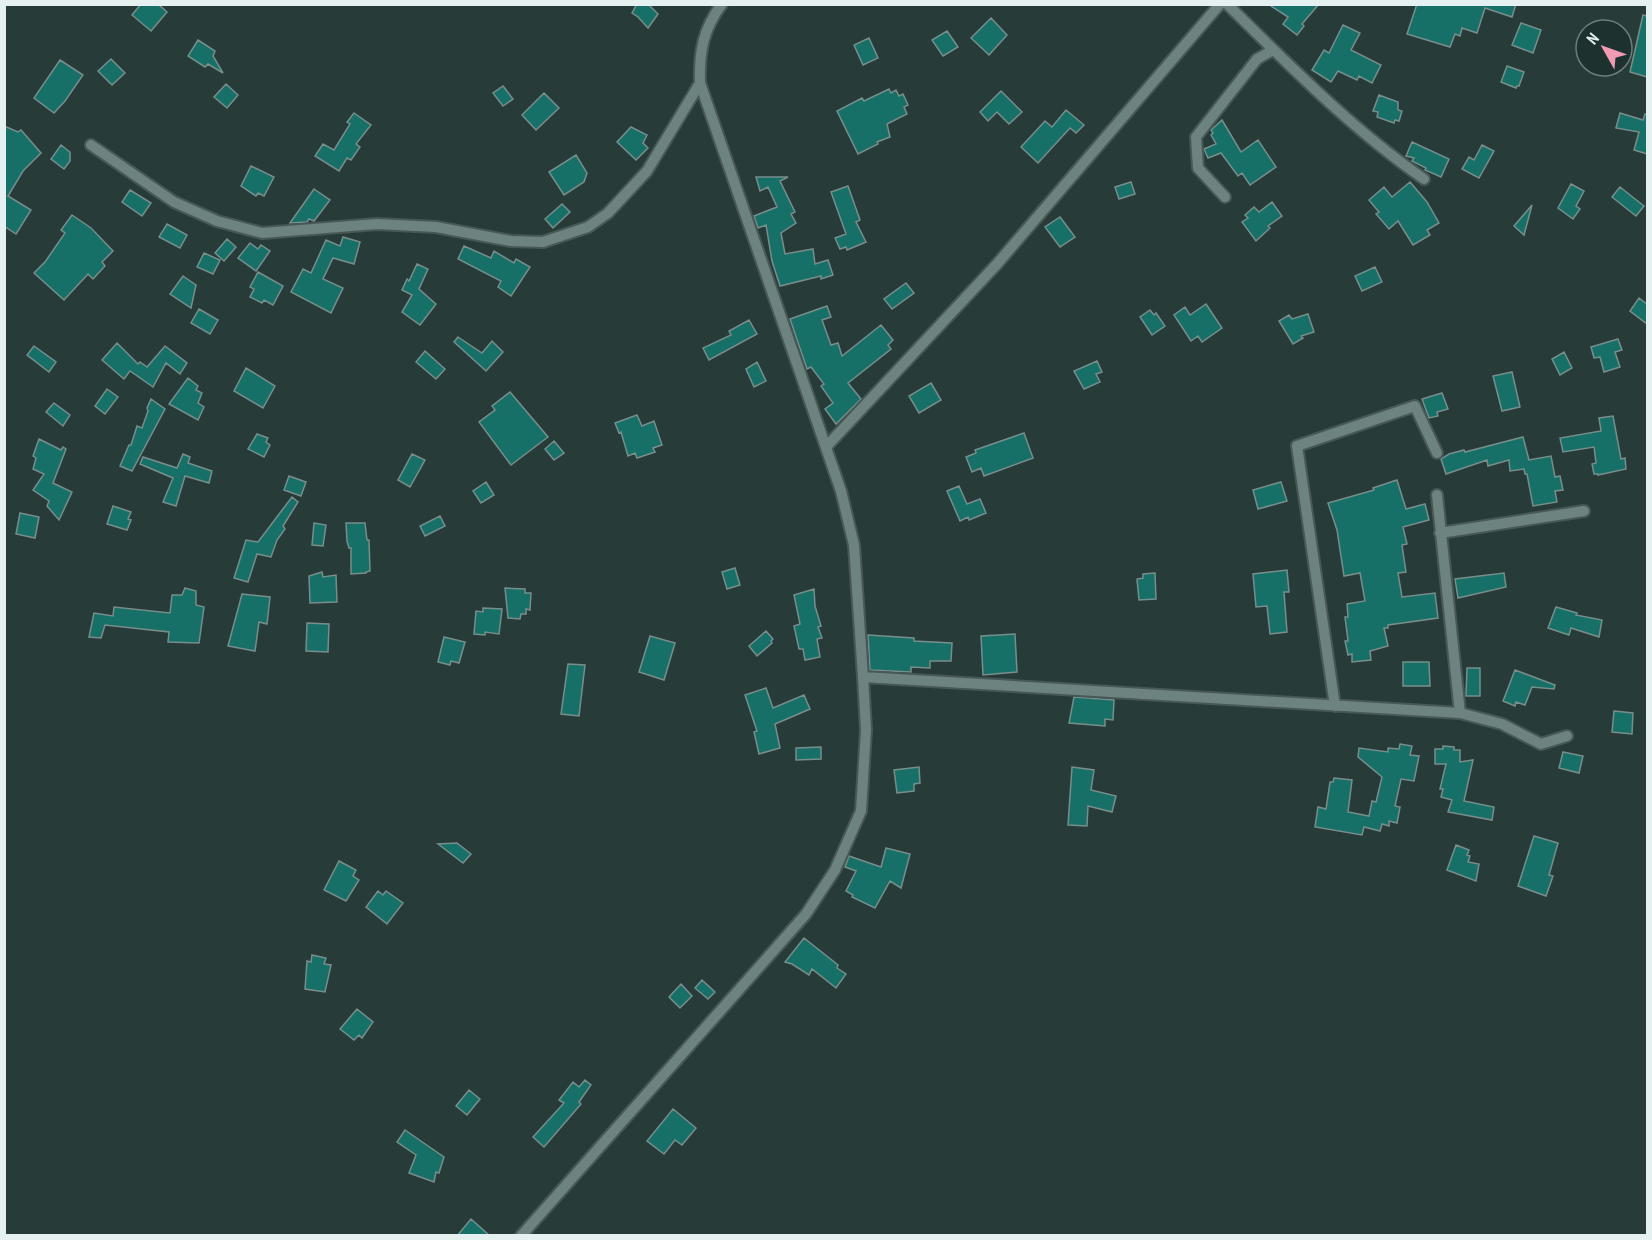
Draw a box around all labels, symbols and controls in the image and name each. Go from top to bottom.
north arrow [1574,18,1634,78]
text: N [1582,29,1603,48]

